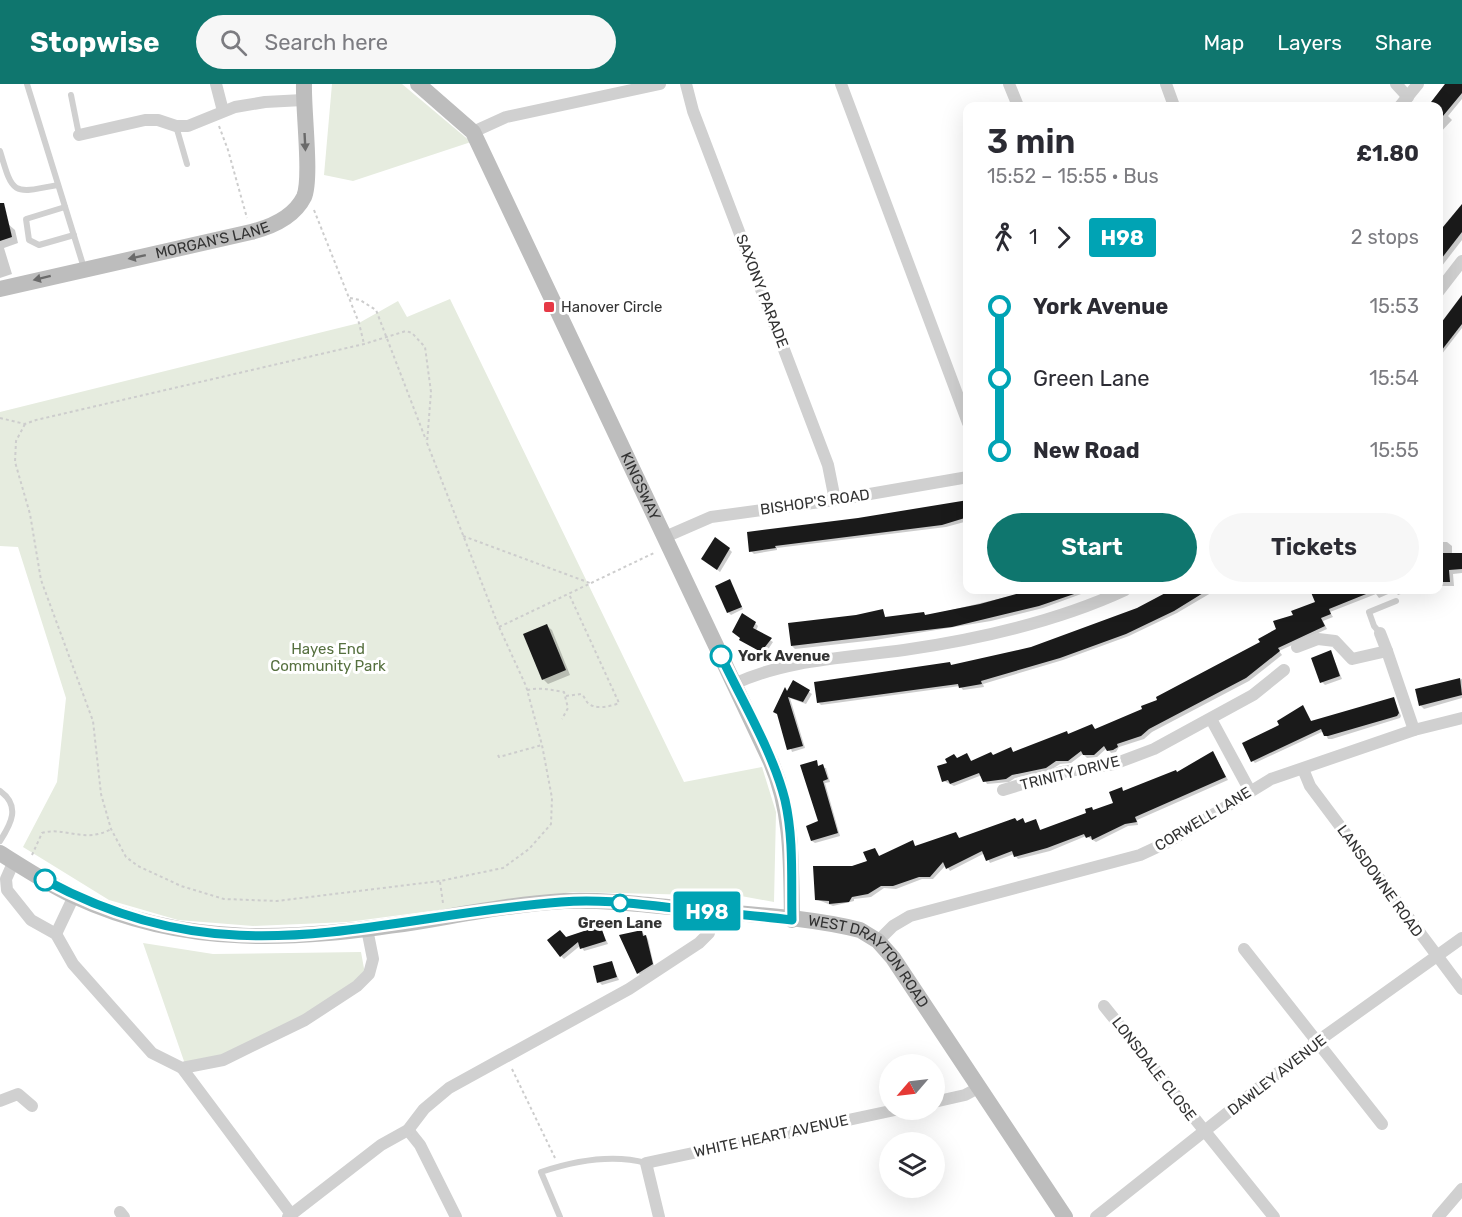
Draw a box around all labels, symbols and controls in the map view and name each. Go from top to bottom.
search box [196,15,616,69]
text: Stopwise [30,26,160,59]
icon: search [217,26,250,59]
text: Search here [265,29,388,56]
text: Map [1203,30,1244,55]
text: Layers [1277,30,1342,55]
text: Share [1375,30,1432,55]
text: 3 min [987,122,1075,161]
one-way arrow [300,133,309,152]
text: £1.80 [1356,140,1419,167]
text: 15:52 – 15:55 · Bus [987,164,1159,188]
street label: MORGAN'S LANE [154,218,272,262]
icon: walk [987,221,1020,254]
icon: forward [1047,221,1080,254]
text: 1 [1029,225,1038,249]
text: H98 [1101,225,1144,250]
text: 2 stops [1351,225,1419,249]
street label: SAXONY PARADE [732,232,792,350]
one-way arrow [128,252,146,262]
one-way arrow [33,274,51,284]
text: York Avenue [1033,293,1168,320]
text: 15:53 [1370,294,1419,318]
place label: Hanover Circle [561,298,662,316]
marker: Hanover Circle [542,300,556,314]
text: Green Lane [1033,365,1150,392]
text: 15:54 [1369,366,1419,390]
text: New Road [1033,437,1140,464]
text: 15:55 [1370,438,1419,462]
street label: KINGSWAY [617,449,665,524]
street label: BISHOP'S ROAD [759,485,871,519]
button: Start [987,513,1197,582]
button: Tickets [1209,513,1419,582]
park label: Hayes End Community Park [270,640,386,675]
marker: York Avenue [710,645,732,667]
place label: York Avenue [738,647,830,665]
street label: TRINITY DRIVE [1018,752,1122,794]
street label: CORWELL LANE [1152,783,1254,855]
street label: LANSDOWNE ROAD [1333,822,1427,940]
unlabelled marker [34,869,56,891]
line badge: H98 [672,892,742,930]
marker: Green Lane [611,894,629,912]
text: H98 [685,899,729,924]
street label: WEST DRAYTON ROAD [807,911,932,1011]
place label: Green Lane [578,914,662,932]
street label: LONSDALE CLOSE [1108,1014,1200,1124]
street label: DAWLEY AVENUE [1224,1031,1330,1119]
north arrow [879,1054,945,1120]
map controls [879,1054,945,1198]
street label: WHITE HEART AVENUE [692,1111,850,1161]
button: layers [879,1132,945,1198]

